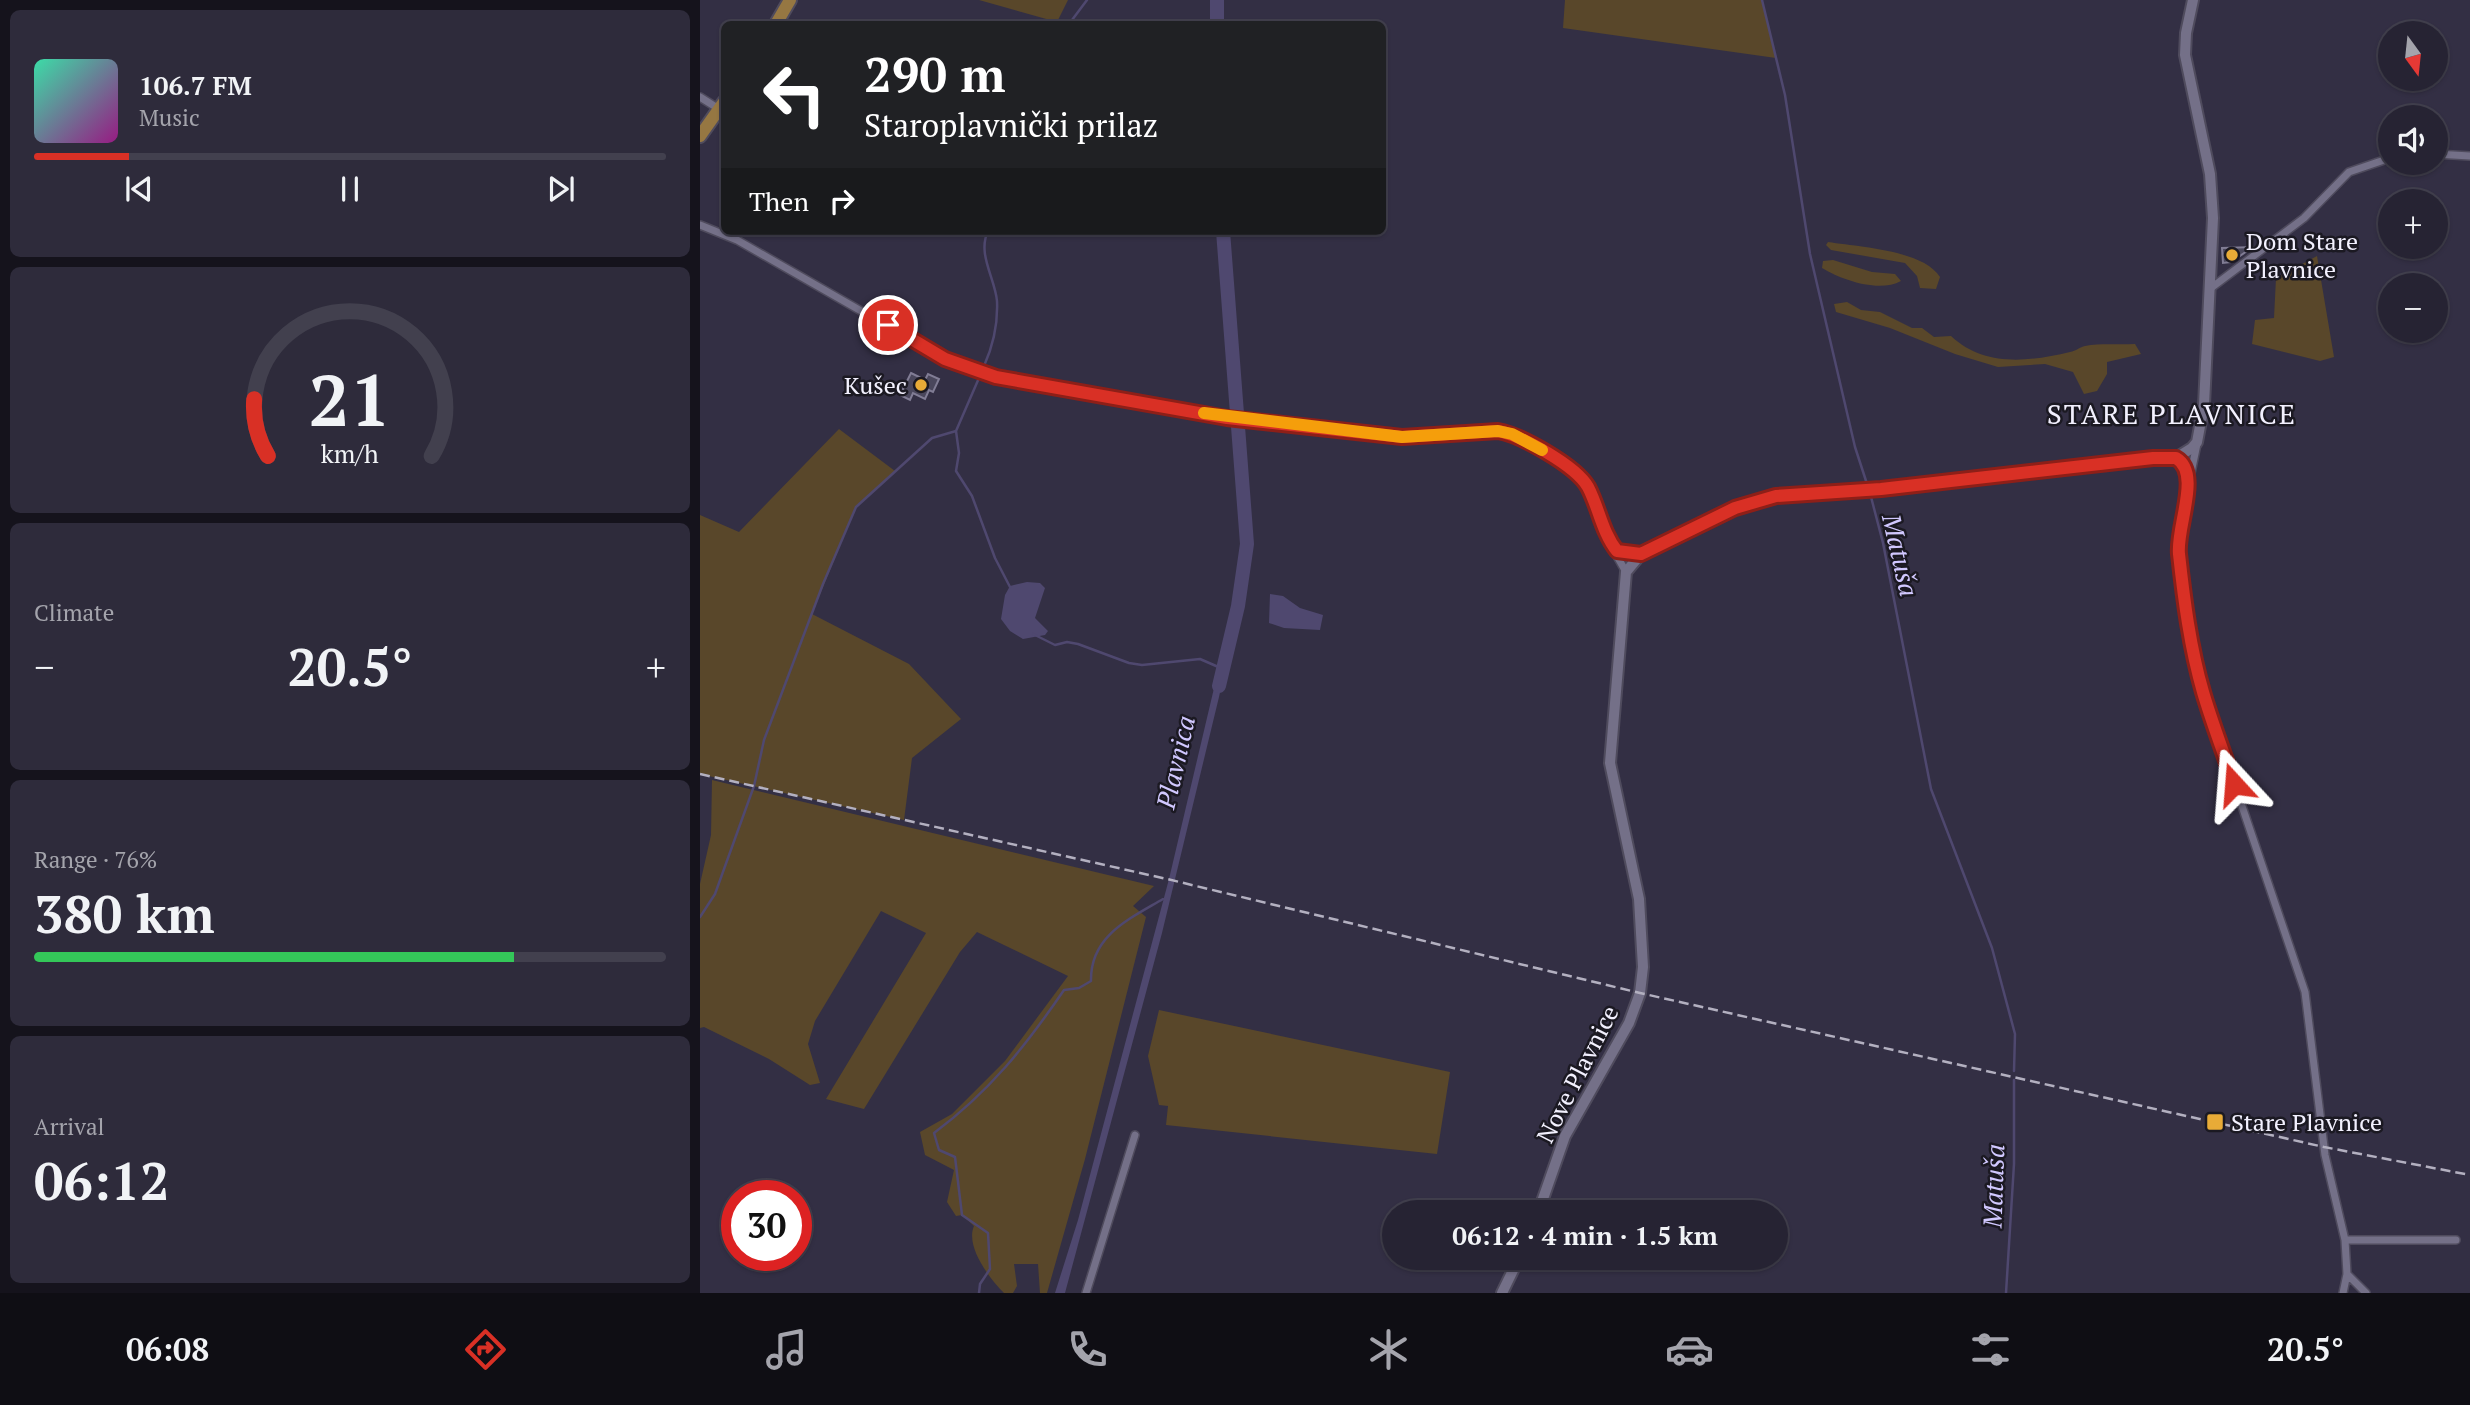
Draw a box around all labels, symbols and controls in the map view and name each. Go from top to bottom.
north arrow [2378,21,2448,91]
map controls [2378,21,2448,343]
text: 290 m [864,41,1006,106]
icon: left [749,49,840,140]
text: 106.7 FM [139,68,252,102]
text: Music [139,102,200,133]
text: Staroplavnički prilaz [864,104,1158,146]
button: sound [2378,105,2448,175]
icon: previous [120,170,158,208]
icon: pause [331,170,369,208]
icon: next [542,170,580,208]
icon: right [823,182,861,220]
text: Then [749,184,809,218]
button: + [2378,189,2448,259]
place label: Dom Stare Plavnice [2246,225,2358,285]
marker: Dom Stare Plavnice [2224,247,2240,263]
button: − [2378,273,2448,343]
pin [858,295,918,355]
icon: arrive [869,306,907,344]
text: 21 [309,350,391,447]
place label: Kušec [844,369,907,401]
marker: Kušec [913,377,929,393]
district label: STARE PLAVNICE [2047,395,2297,432]
text: km/h [321,437,379,470]
water label: Matuša [1875,509,1927,600]
text: Climate [34,597,114,628]
text: 20.5° [287,632,413,701]
text: − [34,642,54,692]
text: + [646,642,666,692]
water label: Plavnica [1148,712,1202,813]
position arrow [2197,747,2271,821]
text: Range · 76% [34,844,157,875]
text: 380 km [34,879,215,948]
street label: Nove Plavnice [1529,1000,1625,1148]
place label: Stare Plavnice [2231,1106,2382,1138]
text: Arrival [34,1111,105,1142]
marker: Stare Plavnice [2205,1112,2225,1132]
water label: Matuša [1975,1144,2011,1229]
text: 06:12 [34,1146,169,1215]
speed limit sign: 30 [721,1180,812,1271]
text: 06:12 · 4 min · 1.5 km [1452,1218,1718,1252]
icon: directions [461,1325,510,1374]
icon: music [762,1325,811,1374]
icon: phone [1063,1325,1112,1374]
icon: climate [1364,1325,1413,1374]
icon: car [1665,1325,1714,1374]
icon: filters [1966,1325,2015,1374]
text: 06:08 [126,1328,209,1370]
text: 20.5° [2267,1328,2344,1370]

